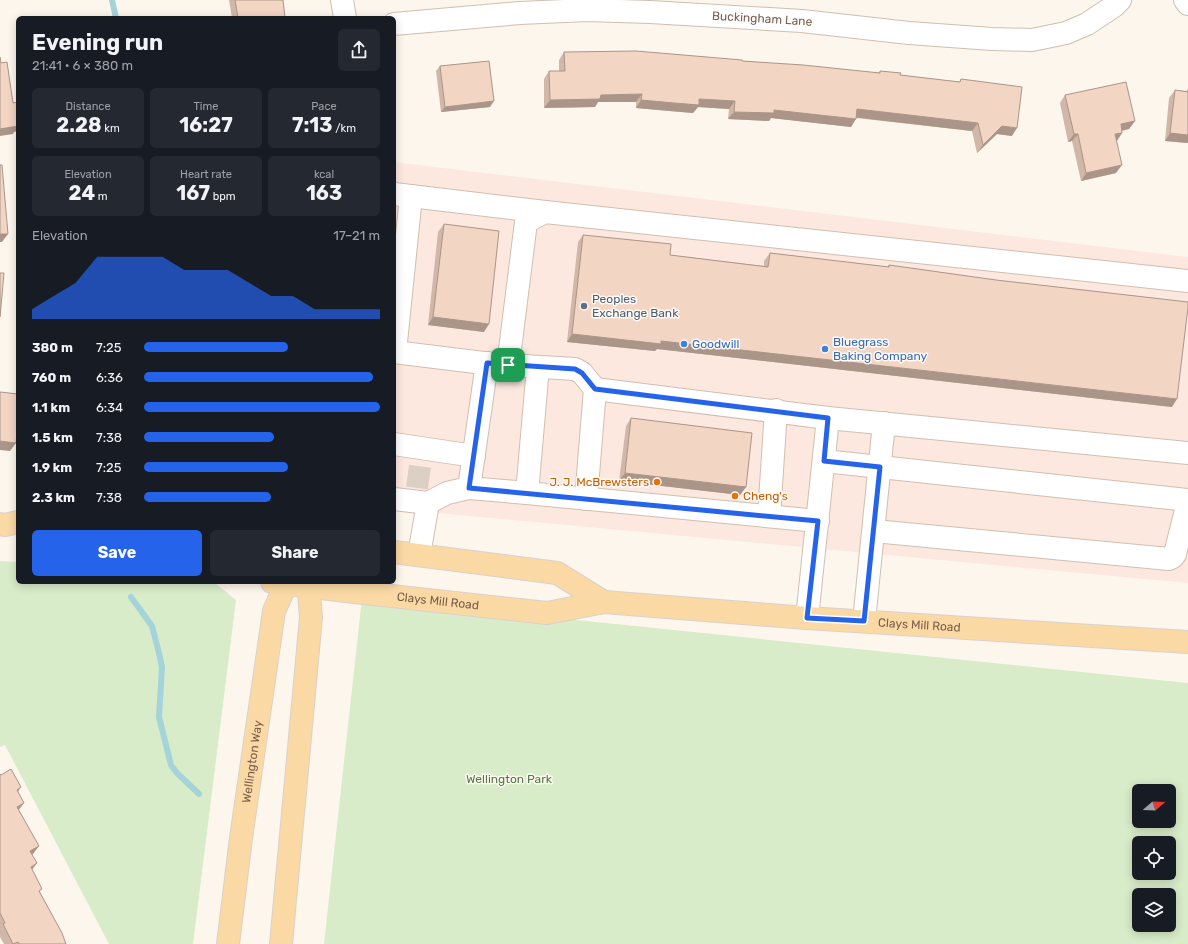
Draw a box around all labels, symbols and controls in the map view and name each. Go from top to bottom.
street label: Buckingham Lane [712,9,813,29]
text: Evening run [32,29,163,56]
button: share [338,29,380,71]
text: 21:41 · 6 × 380 m [32,58,133,73]
text: Distance [65,100,111,113]
text: Time [194,100,218,113]
text: Pace [311,100,337,113]
text: 2.28 [56,113,102,137]
text: 16:27 [179,113,233,137]
text: 7:13 [292,113,332,137]
text: km [102,122,120,135]
text: /km [332,122,356,135]
text: Elevation [64,168,112,181]
text: Heart rate [180,168,232,181]
text: kcal [314,168,334,181]
text: 24 [68,181,95,205]
text: 167 [176,181,210,205]
text: 163 [306,181,342,205]
text: m [95,190,108,203]
text: bpm [210,190,236,203]
text: Elevation [32,228,88,243]
text: 17–21 m [333,228,380,243]
place label: Peoples Exchange Bank [592,292,679,320]
marker: Peoples Exchange Bank [579,301,589,311]
place label: Bluegrass Baking Company [833,335,928,363]
place label: Goodwill [692,337,740,351]
marker: Goodwill [679,339,689,349]
text: 380 m [32,340,73,355]
text: 7:25 [96,340,121,355]
marker: Bluegrass Baking Company [820,344,830,354]
pin [491,348,525,382]
icon: arrive [497,354,519,376]
text: 760 m [32,370,71,385]
text: 6:36 [96,370,123,385]
text: 1.1 km [32,400,70,415]
text: 6:34 [96,400,123,415]
text: 1.5 km [32,430,73,445]
text: 7:38 [96,430,122,445]
text: 1.9 km [32,460,72,475]
text: 7:25 [96,460,121,475]
place label: J. J. McBrewsters [549,475,649,489]
marker: J. J. McBrewsters [652,477,662,487]
place label: Cheng's [743,489,788,503]
text: 2.3 km [32,490,75,505]
text: 7:38 [96,490,122,505]
marker: Cheng's [730,491,740,501]
button: Save [32,530,202,576]
button: Share [210,530,380,576]
street label: Clays Mill Road [396,590,480,613]
street label: Clays Mill Road [878,615,961,635]
street label: Wellington Way [239,719,265,804]
park label: Wellington Park [466,772,553,786]
north arrow [1132,784,1176,828]
map controls [1132,784,1176,932]
button: locate [1132,836,1176,880]
button: layers [1132,888,1176,932]

